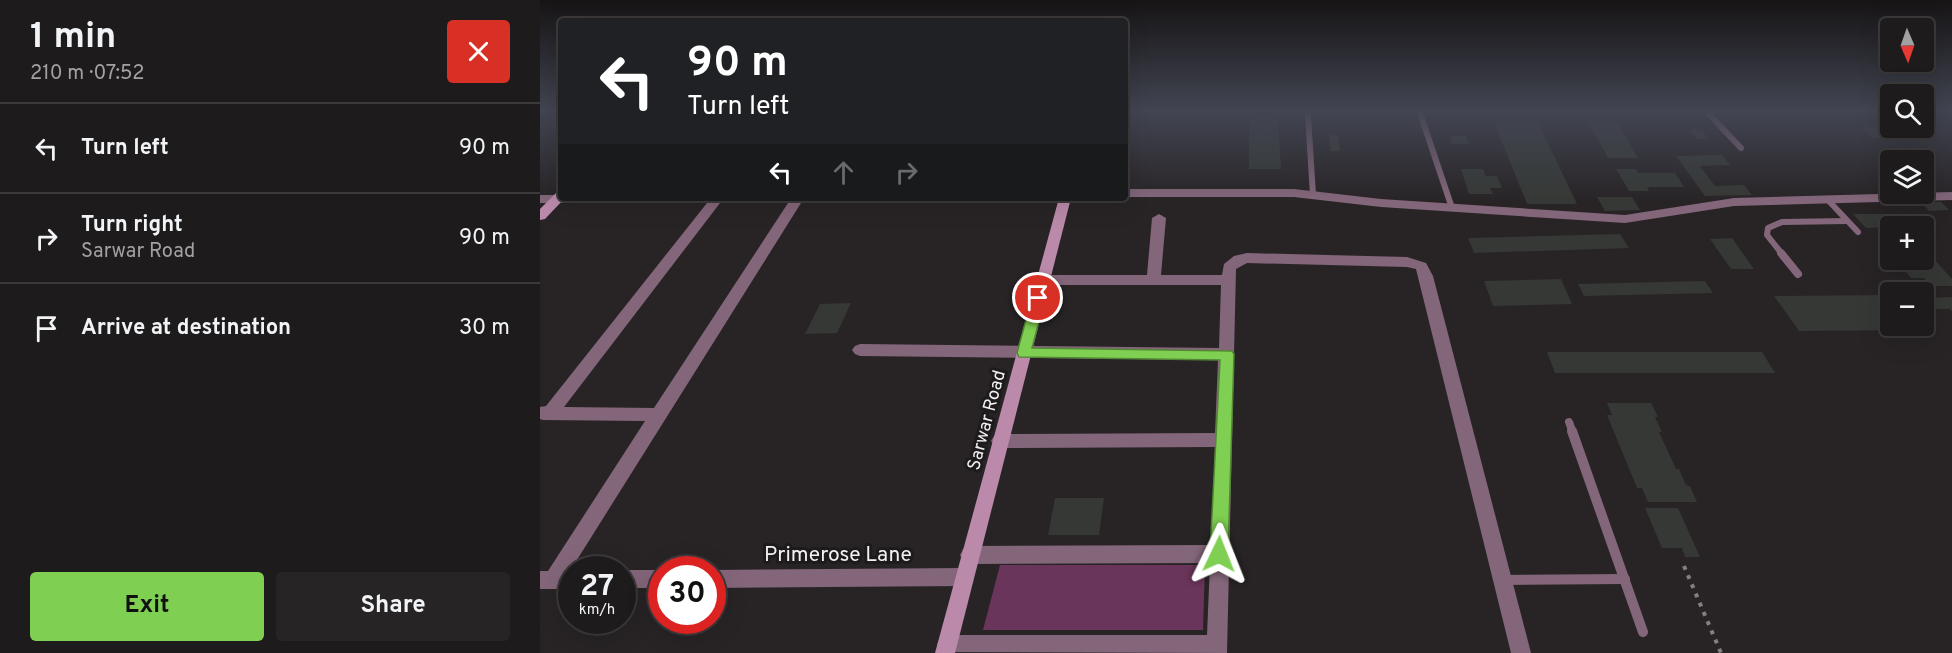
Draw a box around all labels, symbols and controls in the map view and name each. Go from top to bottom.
text: 1 min [30,15,116,61]
north arrow [1880,18,1934,72]
map controls [1880,18,1934,336]
button: close [447,20,510,83]
text: 90 m [687,38,788,91]
icon: left [588,42,666,120]
text: 210 m · 07:52 [30,61,145,87]
button: search [1880,84,1934,138]
text: Turn left [687,90,789,124]
icon: left [30,132,63,165]
text: Turn left [81,135,169,162]
text: 90 m [459,135,510,162]
button: layers [1880,150,1934,204]
icon: left [764,156,797,189]
icon: ahead [827,156,860,189]
icon: right [890,156,923,189]
text: Turn right [81,212,183,239]
button: + [1880,216,1934,270]
icon: right [30,222,63,255]
text: 90 m [459,225,510,252]
text: Sarwar Road [81,239,195,265]
pin [1012,272,1063,323]
icon: arrive [1021,281,1054,314]
button: − [1880,282,1934,336]
icon: arrive [30,312,63,345]
text: Arrive at destination [81,315,291,342]
text: 30 m [459,315,510,342]
street label: Sarwar Road [963,368,1012,473]
position arrow [1187,522,1251,586]
street label: Primerose Lane [764,542,912,569]
speed limit sign: 30 [648,556,726,634]
text: 27 [580,569,614,606]
button: Exit [30,572,264,641]
button: Share [276,572,510,641]
text: km/h [579,601,615,620]

